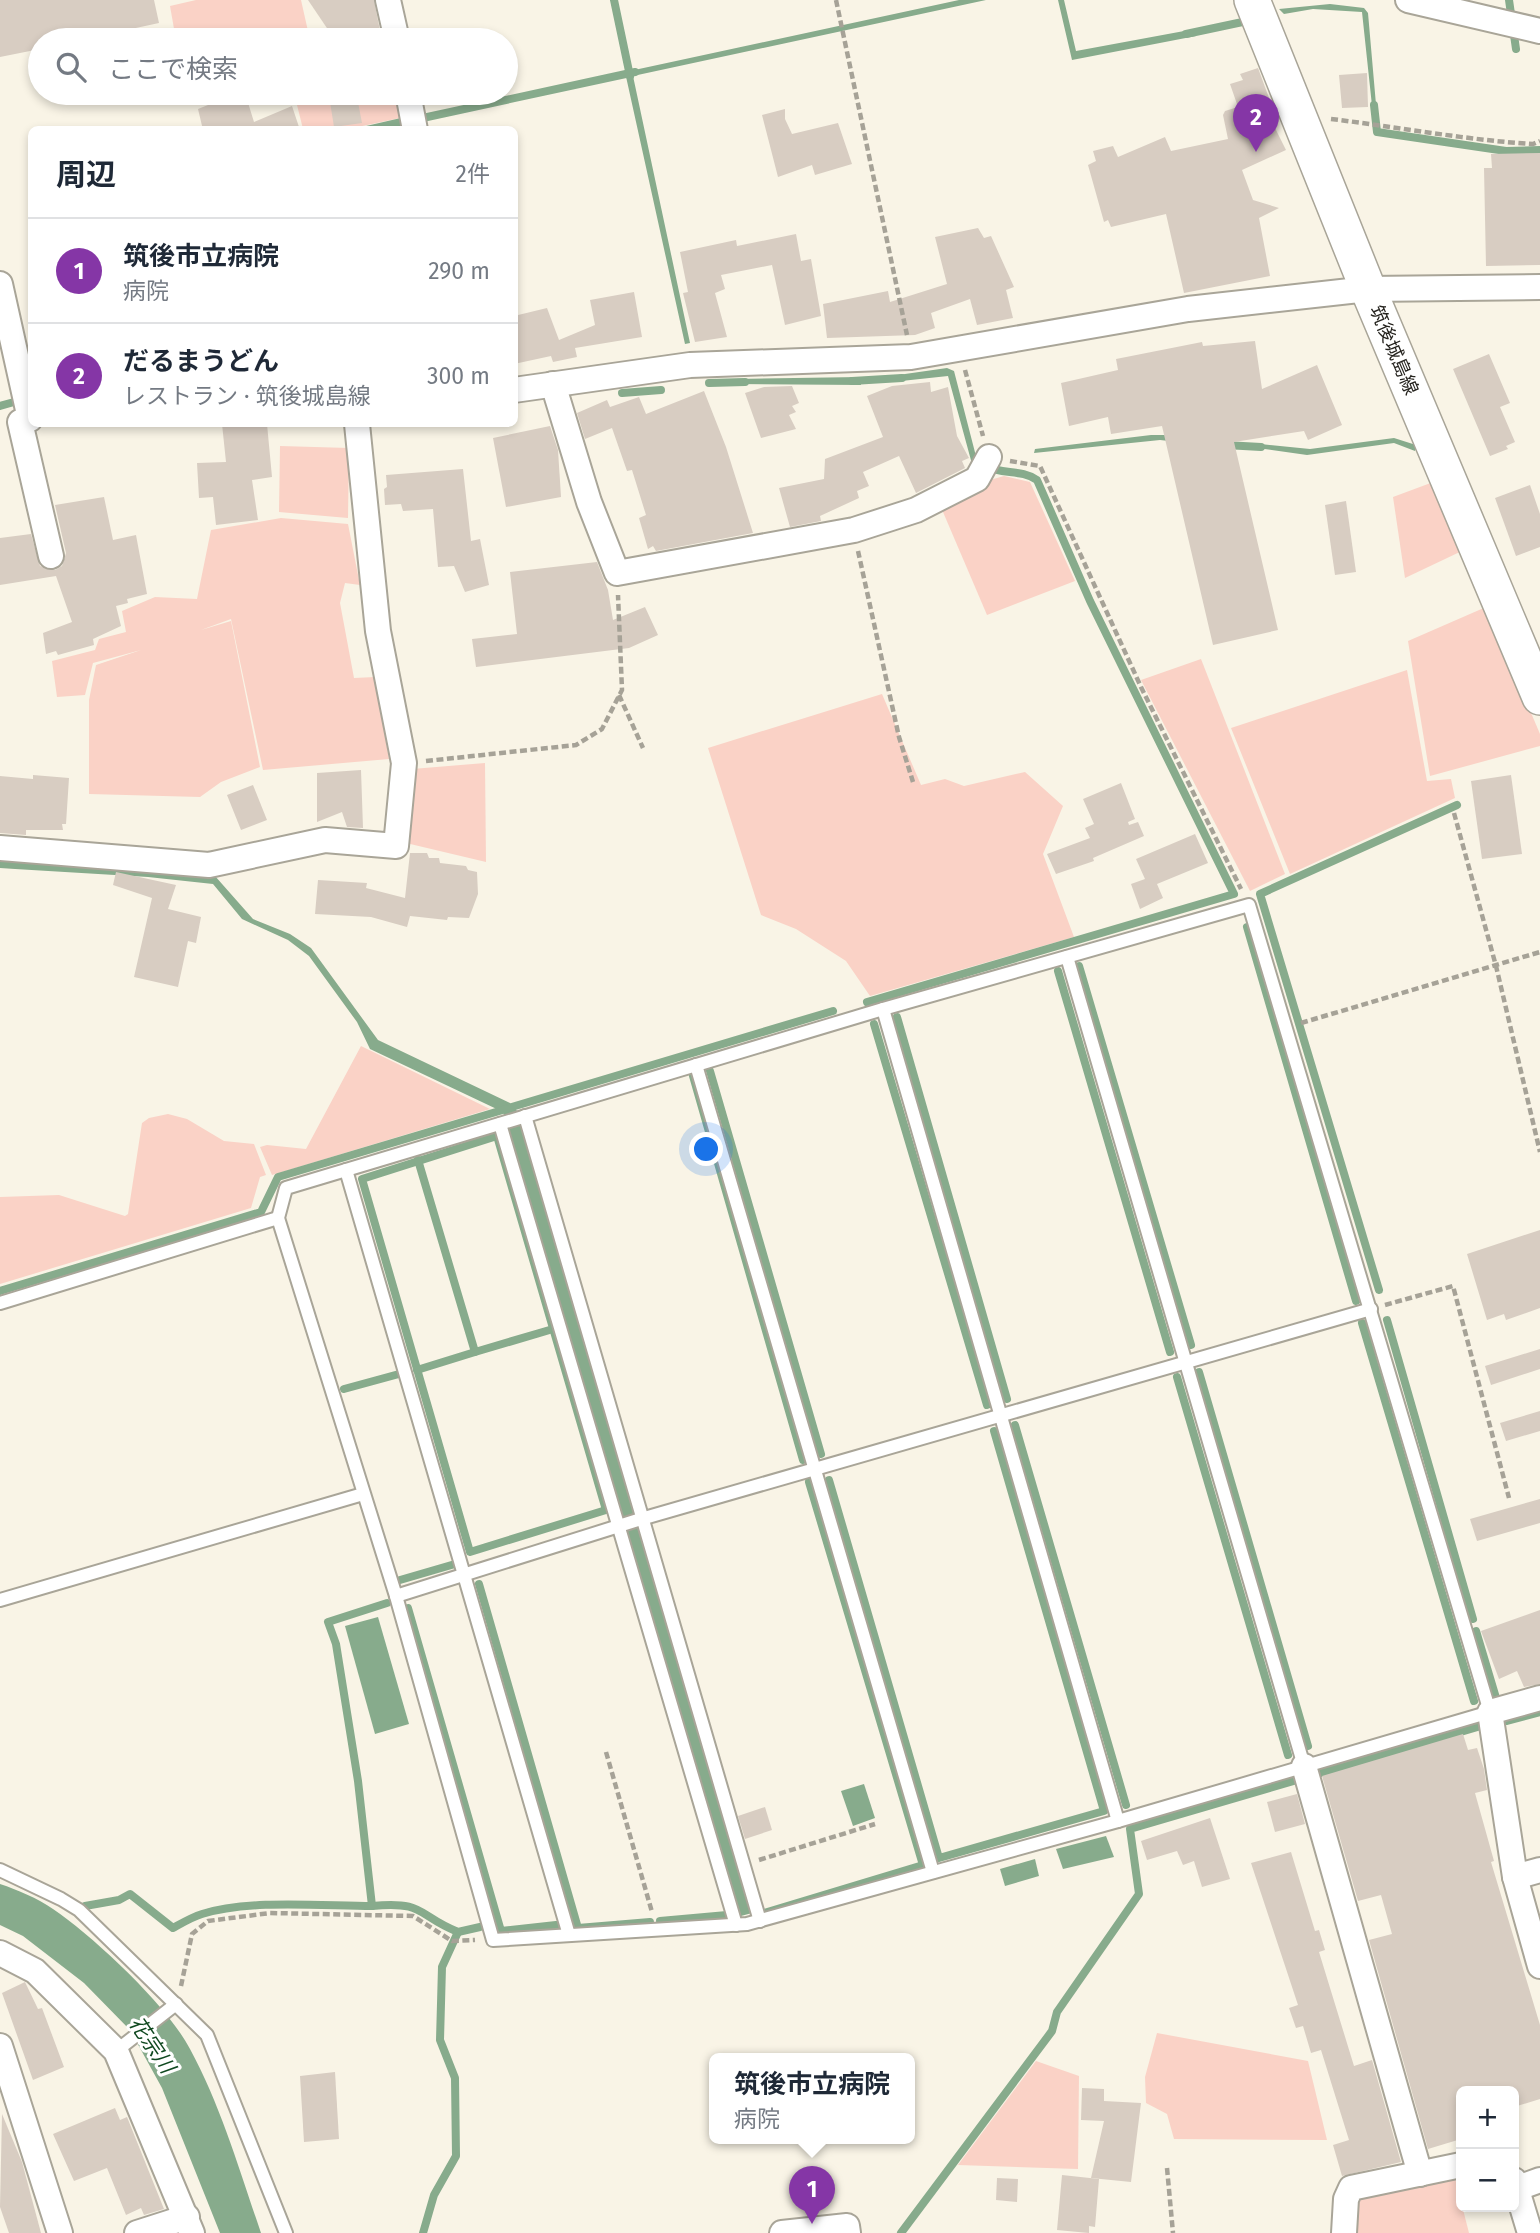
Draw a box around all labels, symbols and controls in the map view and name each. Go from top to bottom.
search box [28,28,518,105]
icon: search [52,48,90,86]
text: ここで検索 [108,54,238,85]
pin: 2 [1233,94,1279,152]
text: 周辺 [56,157,116,193]
text: 2件 [456,160,490,188]
text: 筑後市立病院 [123,241,279,272]
text: 1 [74,257,84,285]
text: 290 m [428,257,490,285]
text: 病院 [123,277,169,305]
street label: 筑後城島線 [1365,302,1423,398]
text: だるまうどん [123,346,279,377]
text: 2 [73,362,85,390]
text: 300 m [427,362,490,390]
text: レストラン · 筑後城島線 [123,382,371,410]
your location [689,1132,723,1166]
water label: 花宗川 [124,2012,182,2080]
popup [709,2053,915,2144]
text: 筑後市立病院 [734,2069,890,2100]
map controls [1456,2086,1519,2212]
button: + [1456,2086,1519,2149]
text: 病院 [734,2105,780,2133]
button: − [1456,2149,1519,2212]
pin: 1 [789,2166,835,2224]

